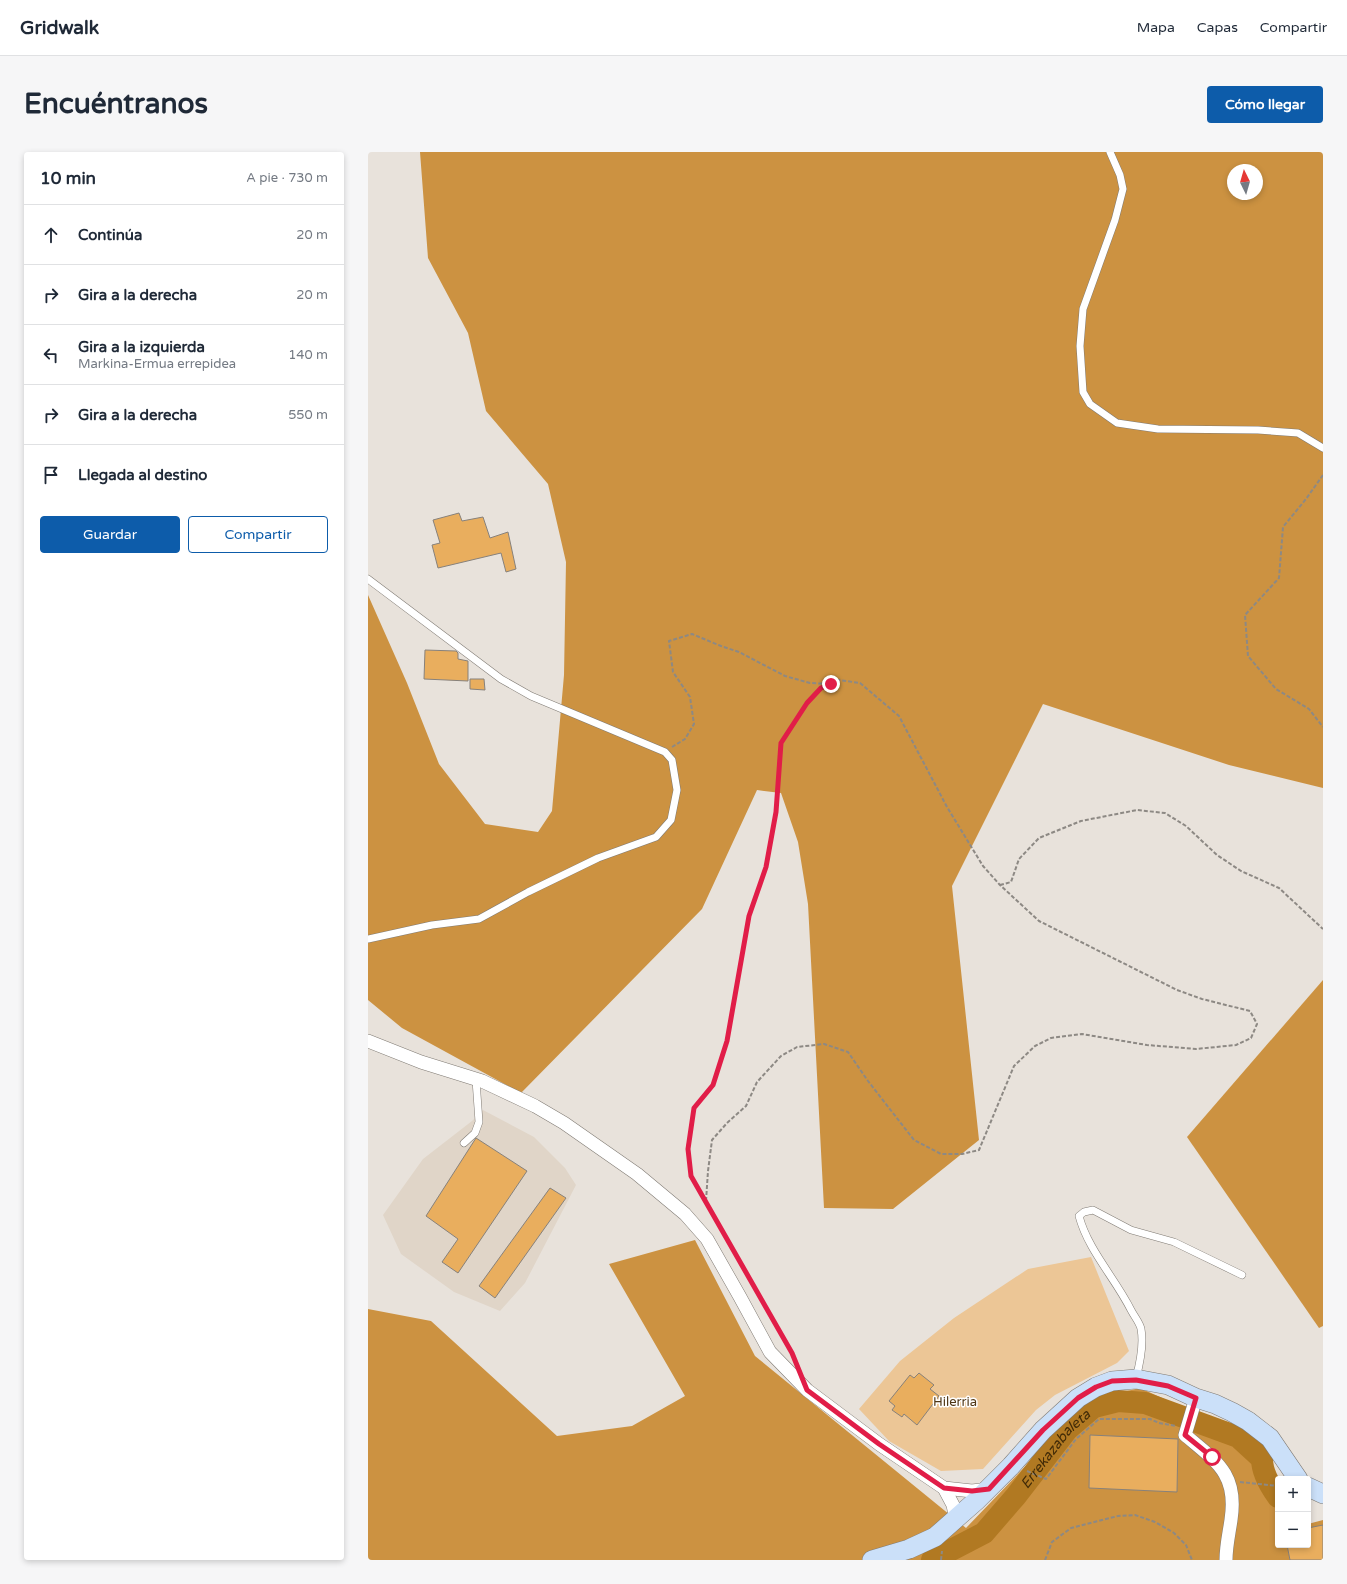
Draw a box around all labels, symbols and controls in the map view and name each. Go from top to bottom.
text: Gridwalk [20,17,99,39]
text: Mapa [1137,19,1175,36]
text: Capas [1197,19,1238,36]
text: Compartir [1260,19,1327,36]
button: Cómo llegar [1207,86,1323,123]
text: Encuéntranos [24,87,208,121]
north arrow [1227,164,1263,200]
text: 10 min [40,168,96,189]
text: A pie · 730 m [246,170,328,186]
icon: ahead [40,224,62,246]
text: Continúa [78,226,142,244]
text: 20 m [296,227,328,243]
icon: right [40,284,62,306]
text: Gira a la derecha [78,286,197,304]
text: 20 m [296,287,328,303]
text: Gira a la izquierda [78,338,205,356]
icon: left [40,344,62,366]
text: 140 m [288,347,328,363]
text: Markina-Ermua errepidea [78,356,236,372]
icon: right [40,404,62,426]
text: Gira a la derecha [78,406,197,424]
text: 550 m [288,407,328,423]
icon: arrive [40,464,62,486]
text: Llegada al destino [78,466,207,484]
button: Guardar [40,516,180,553]
button: Compartir [188,516,328,553]
route end [822,675,840,693]
park label: Hilerria [933,1394,977,1410]
water label: Errekazabaleta [1017,1405,1095,1492]
route start [1203,1448,1221,1466]
map controls [1275,1476,1311,1548]
button: + [1275,1476,1311,1512]
button: − [1275,1512,1311,1548]

